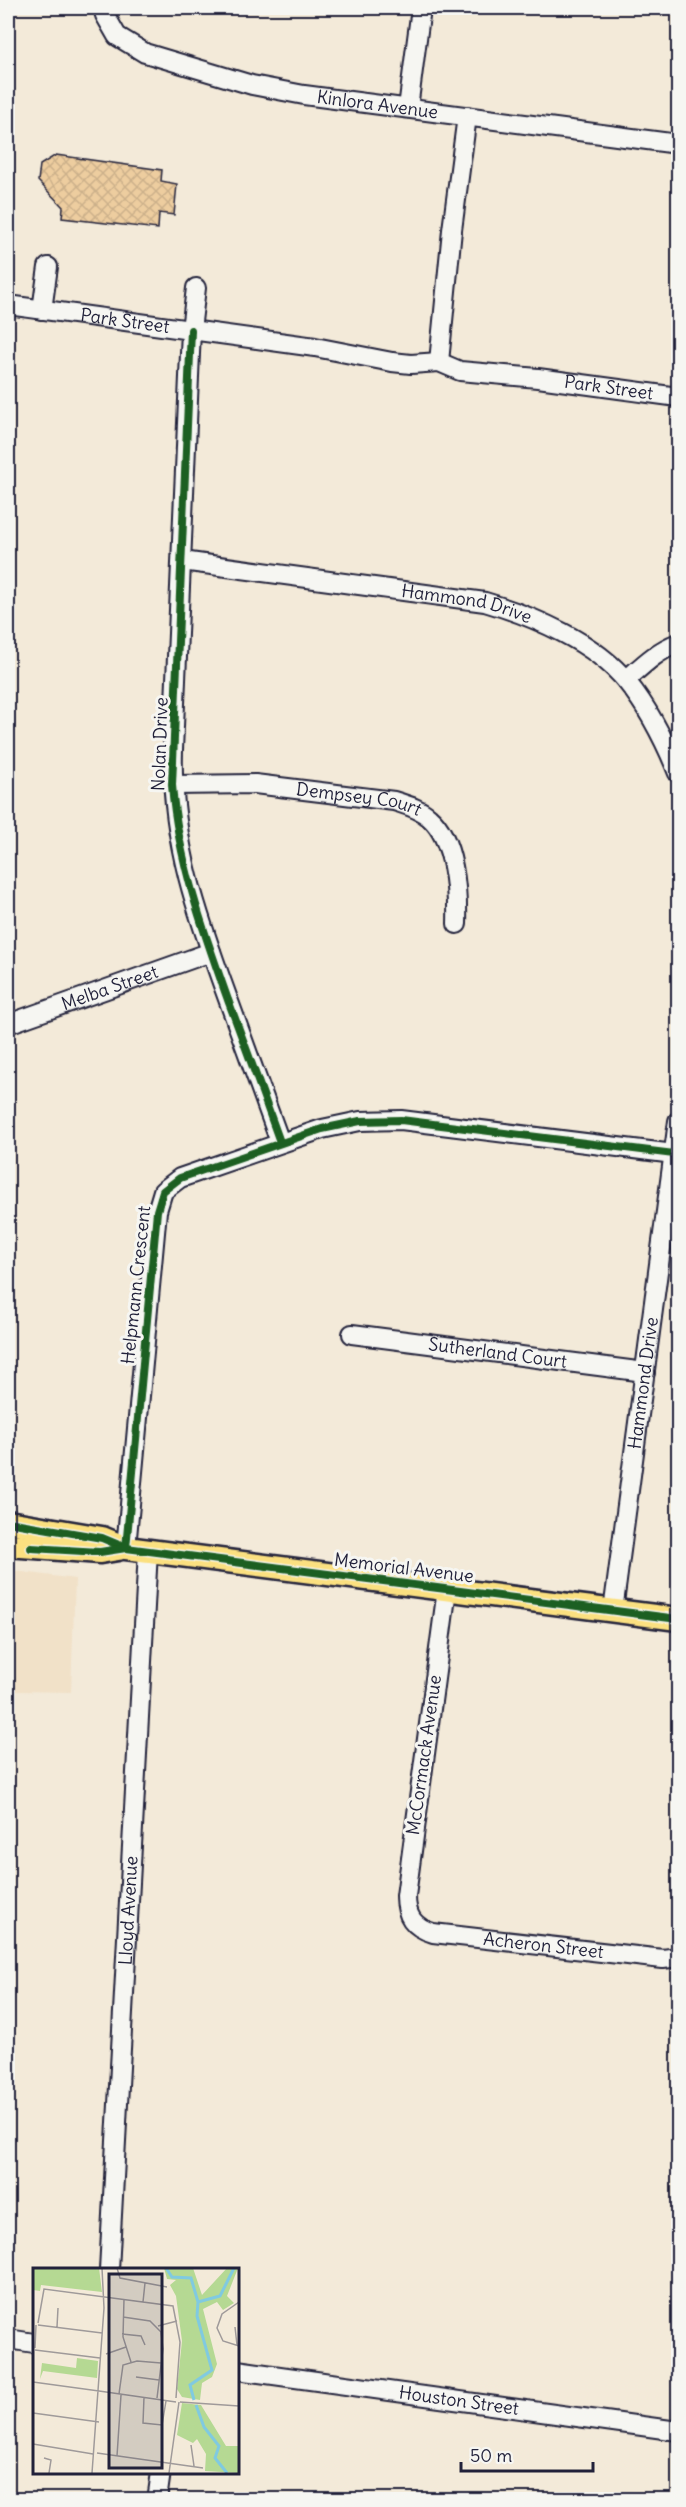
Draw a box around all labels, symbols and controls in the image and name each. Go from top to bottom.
street label: Kinlora Avenue [316,85,440,123]
street label: Park Street [79,303,171,338]
street label: Park Street [563,370,655,405]
street label: Hammond Drive [400,579,535,628]
street label: Nolan Drive [146,697,173,791]
street label: Dempsey Court [295,777,426,821]
street label: Melba Street [58,960,161,1015]
street label: Helpmann Crescent [116,1205,155,1365]
street label: Hammond Drive [623,1316,663,1450]
street label: Sutherland Court [427,1332,568,1373]
street label: Memorial Avenue [333,1548,475,1587]
street label: McCormack Avenue [401,1673,446,1836]
street label: Lloyd Avenue [114,1855,142,1966]
street label: Acheron Street [482,1927,605,1963]
inset map [33,2268,238,2474]
street label: Houston Street [398,2381,520,2420]
scale bar [461,2435,593,2473]
text: 50 m [470,2444,512,2467]

